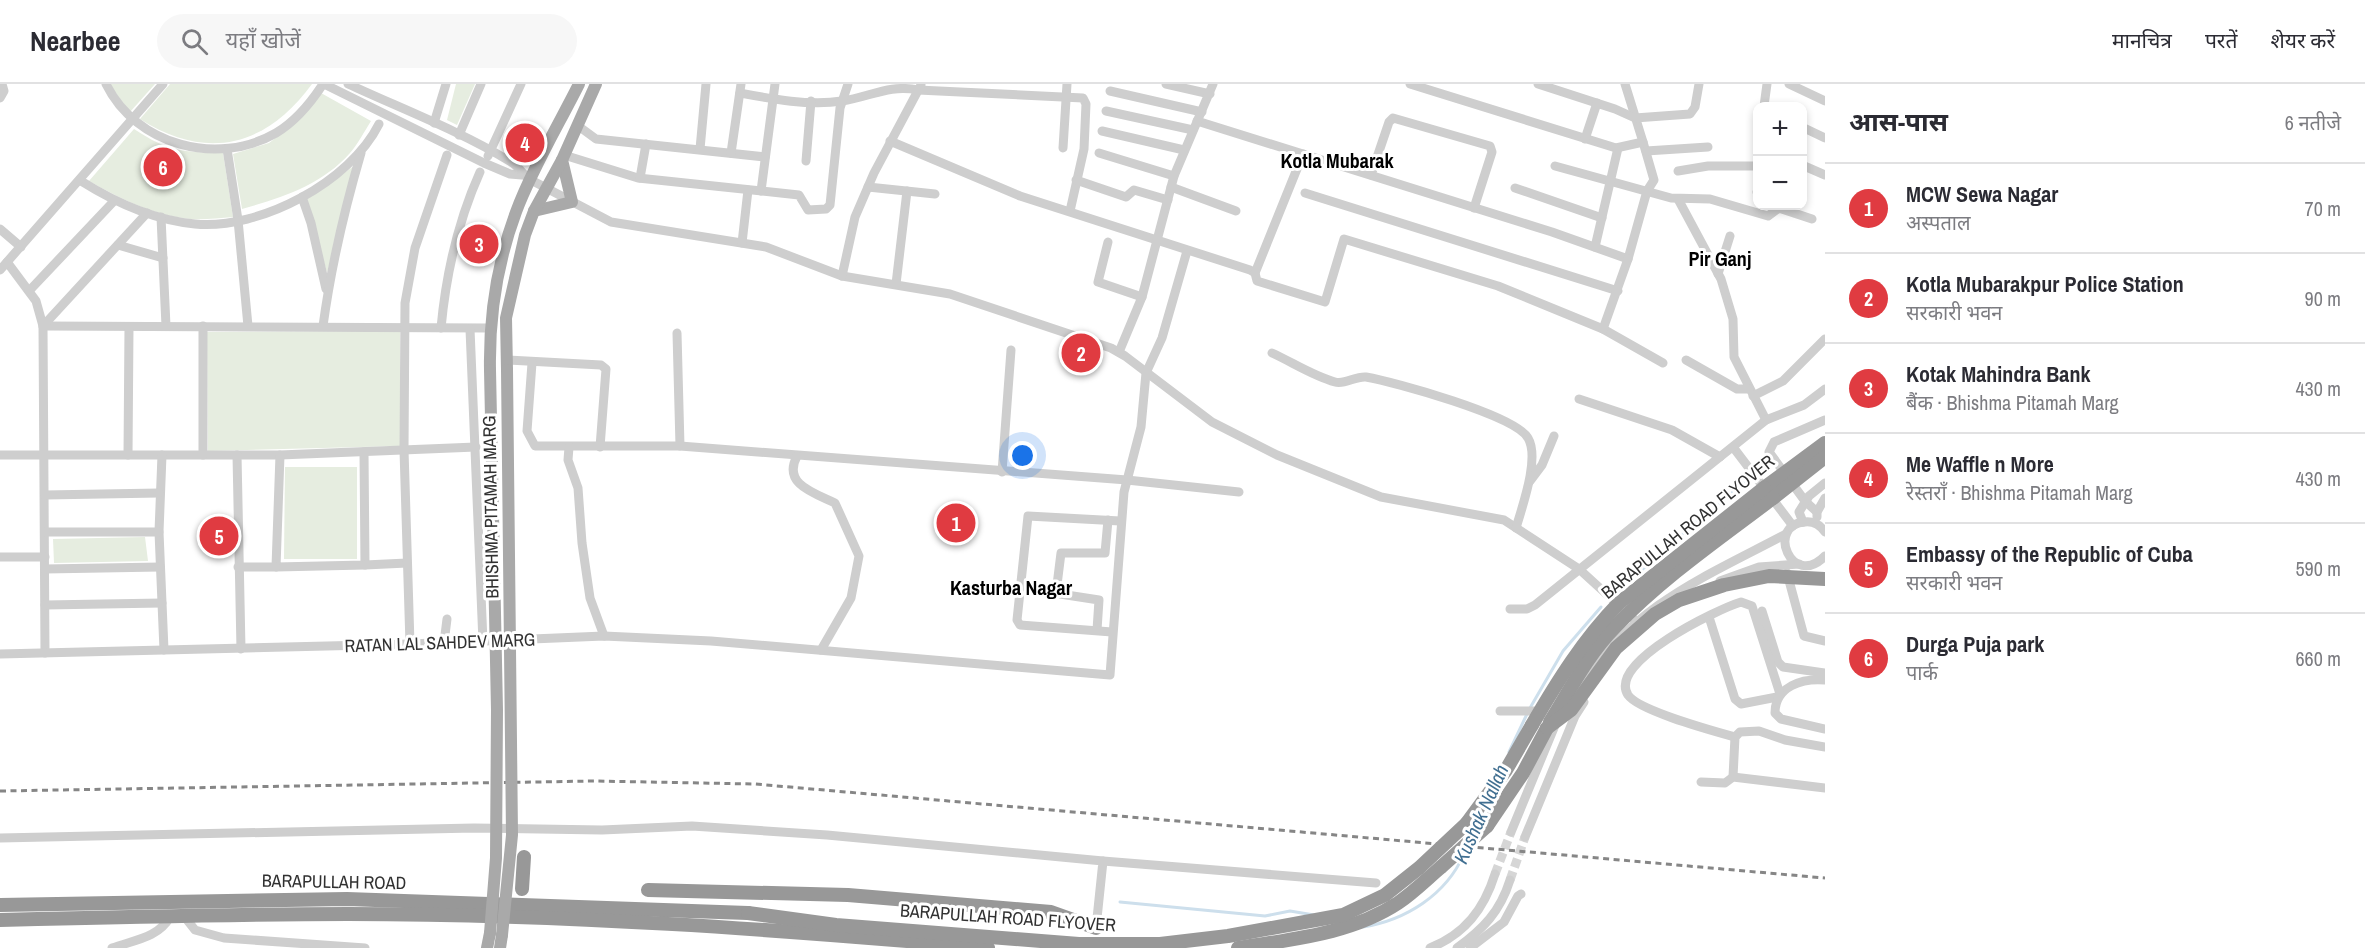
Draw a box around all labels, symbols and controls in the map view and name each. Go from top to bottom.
search box [157,14,577,68]
text: Nearbee [30,22,121,60]
icon: search [178,25,211,58]
text: यहाँ खोजें [226,25,301,55]
text: मानचित्र [2112,26,2172,55]
text: परतें [2205,26,2237,55]
text: शेयर करें [2270,26,2335,55]
map controls [1753,102,1807,210]
button: + [1753,102,1807,156]
text: आस-पास [1849,104,1948,139]
text: 6 नतीजे [2285,109,2341,136]
pin: 4 [506,120,544,166]
pin: 6 [144,144,182,190]
district label: Kotla Mubarak [1281,147,1394,174]
button: − [1753,156,1807,210]
text: MCW Sewa Nagar [1906,179,2058,209]
text: 1 [1864,195,1873,222]
text: 70 m [2305,195,2341,222]
text: अस्पताल [1906,209,1971,236]
pin: 3 [460,222,498,266]
district label: Pir Ganj [1689,245,1751,272]
text: Kotla Mubarakpur Police Station [1906,269,2184,299]
text: 2 [1864,285,1873,312]
text: 90 m [2305,285,2341,312]
text: सरकारी भवन [1906,299,2002,326]
pin: 2 [1062,330,1100,376]
text: Kotak Mahindra Bank [1906,359,2090,389]
text: 3 [1864,375,1873,402]
text: 430 m [2295,375,2341,402]
text: बैंक · Bhishma Pitamah Marg [1906,389,2119,416]
street label: BHISHMA PITAMAH MARG [476,415,505,599]
your location [1008,441,1037,470]
street label: BARAPULLAH ROAD FLYOVER [1596,449,1780,604]
text: Me Waffle n More [1906,449,2054,479]
text: 4 [1864,465,1873,492]
text: 430 m [2295,465,2341,492]
text: रेस्तराँ · Bhishma Pitamah Marg [1906,479,2133,506]
pin: 1 [936,500,976,546]
pin: 5 [200,514,238,558]
text: Embassy of the Republic of Cuba [1906,539,2193,569]
text: 5 [1864,555,1873,582]
text: 590 m [2295,555,2341,582]
text: सरकारी भवन [1906,569,2002,596]
district label: Kasturba Nagar [950,574,1073,601]
street label: RATAN LAL SAHDEV MARG [344,627,536,658]
text: Durga Puja park [1906,629,2044,659]
text: 6 [1864,645,1873,672]
text: 660 m [2295,645,2341,672]
text: पार्क [1906,659,1938,686]
water label: Kushak Nallah [1447,760,1514,868]
street label: BARAPULLAH ROAD [262,868,406,895]
street label: BARAPULLAH ROAD FLYOVER [899,897,1117,938]

